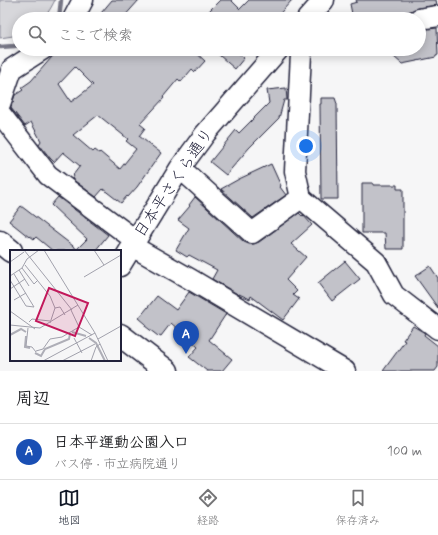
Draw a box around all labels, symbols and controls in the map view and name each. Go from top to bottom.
search box [12,12,426,56]
icon: search [26,23,48,45]
text: ここで検索 [58,26,133,46]
street label: 日本平さくら通り [130,124,218,242]
your location [296,136,316,156]
inset map [10,250,121,361]
pin: A [173,321,199,354]
text: 周辺 [16,388,50,410]
text: 日本平運動公園入口 [54,433,189,453]
text: A [25,443,33,460]
text: 100 m [387,443,422,460]
text: バス停 · 市立病院通り [54,456,181,473]
tab: 地図 [58,487,80,528]
tab: 経路 [197,487,219,528]
tab: 保存済み [336,487,380,528]

